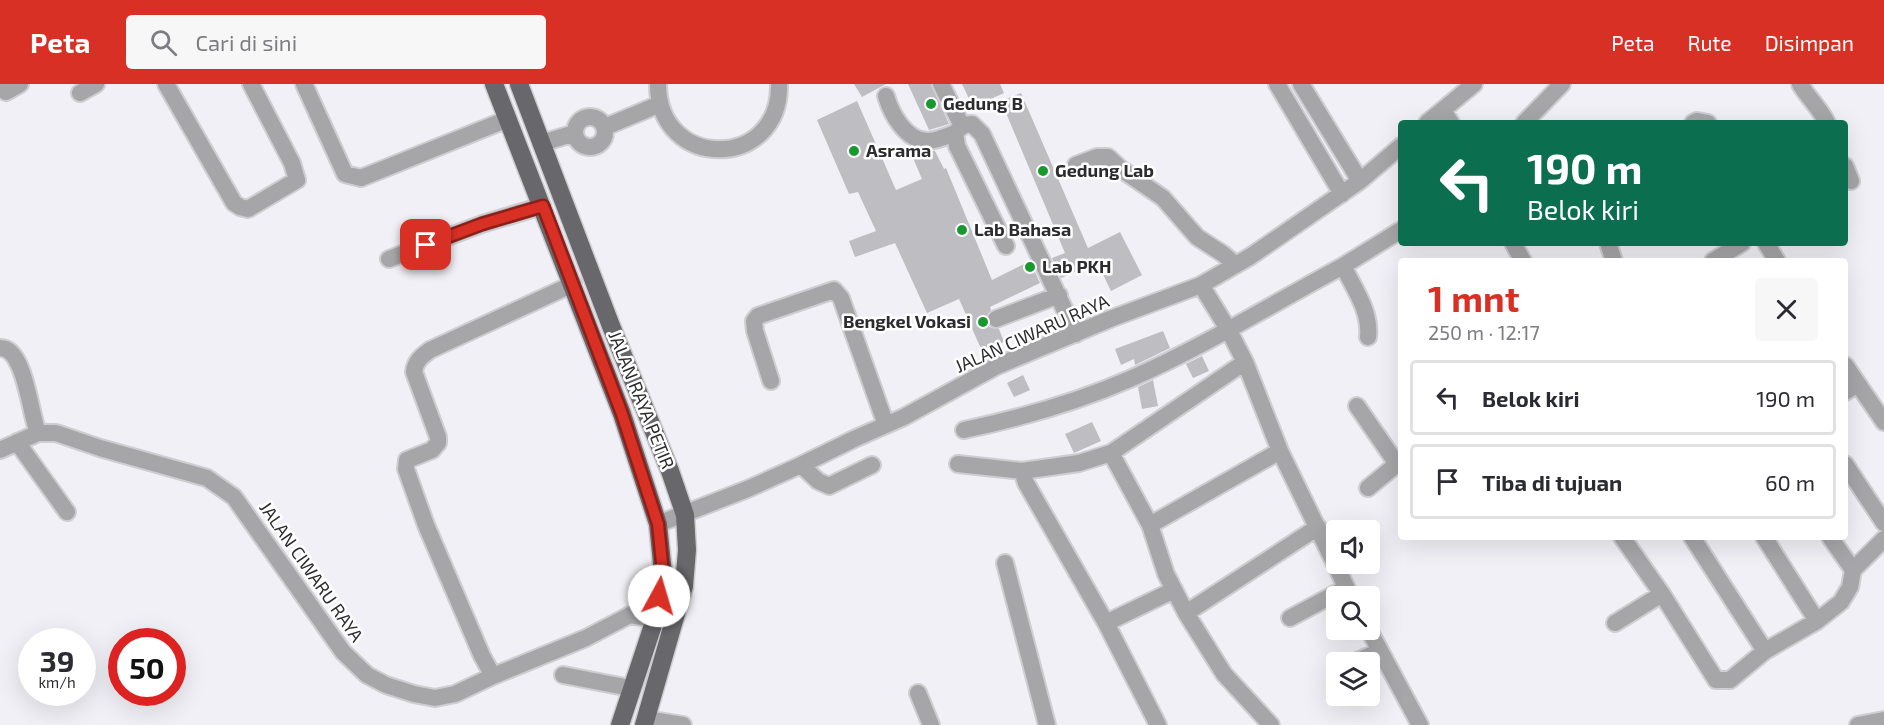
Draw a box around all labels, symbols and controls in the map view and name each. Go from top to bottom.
search box [126,15,546,69]
text: Peta [30,25,90,59]
icon: search [147,26,180,59]
text: Cari di sini [195,29,297,55]
text: Peta [1611,30,1654,55]
text: Rute [1687,30,1732,55]
text: Disimpan [1765,30,1854,55]
place label: Gedung B [943,92,1023,114]
marker: Gedung B [924,97,938,111]
place label: Asrama [866,139,931,161]
text: 190 m [1527,142,1643,192]
marker: Asrama [847,144,861,158]
icon: left [1428,144,1506,222]
place label: Gedung Lab [1055,159,1154,181]
marker: Gedung Lab [1036,164,1050,178]
text: Belok kiri [1527,193,1639,225]
place label: Lab Bahasa [974,218,1071,240]
pin [400,219,451,270]
marker: Lab Bahasa [955,223,969,237]
icon: arrive [409,228,442,261]
place label: Lab PKH [1042,255,1111,277]
marker: Lab PKH [1023,260,1037,274]
text: 1 mnt [1428,276,1519,319]
button: close [1755,278,1818,341]
street label: JALAN CIWARU RAYA [951,289,1113,377]
place label: Bengkel Vokasi [843,310,971,332]
marker: Bengkel Vokasi [976,315,990,329]
text: 250 m · 12:17 [1428,320,1540,344]
street label: JALAN RAYA PETIR [604,327,680,472]
icon: left [1431,381,1464,414]
text: Belok kiri [1482,385,1579,411]
text: 190 m [1756,385,1815,411]
icon: arrive [1431,465,1464,498]
text: Tiba di tujuan [1482,469,1622,495]
text: 60 m [1765,469,1815,495]
street label: JALAN CIWARU RAYA [255,497,369,646]
map controls [1326,520,1380,706]
button: sound [1326,520,1380,574]
position arrow [627,564,691,628]
button: search [1326,586,1380,640]
speed limit sign: 50 [108,628,186,706]
text: 39 [40,642,74,678]
button: layers [1326,652,1380,706]
text: km/h [38,673,76,691]

